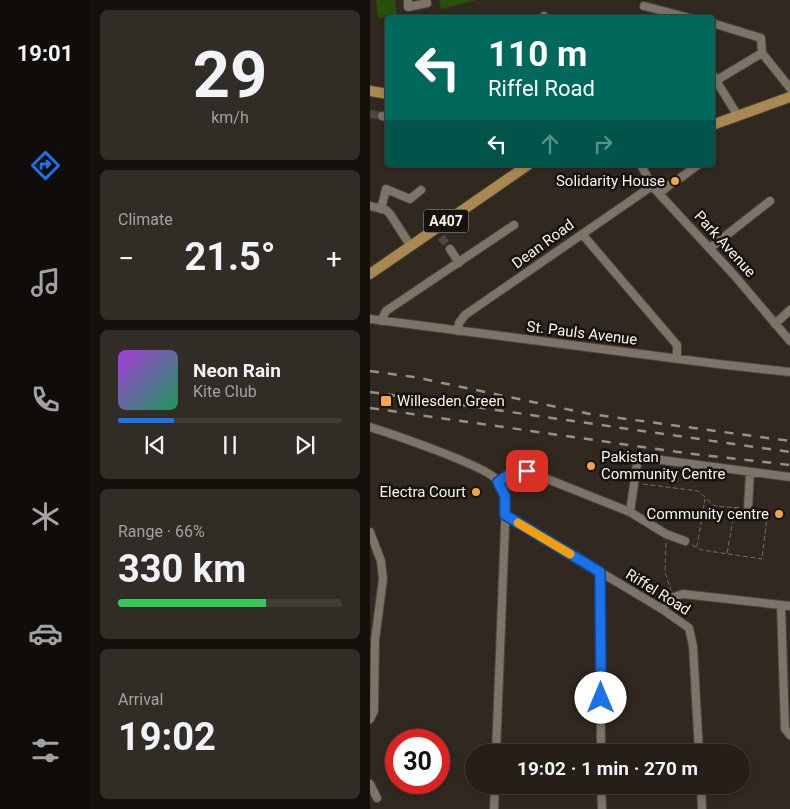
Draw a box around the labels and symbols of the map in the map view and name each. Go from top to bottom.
place label: Solidarity House [556,172,665,190]
marker: Solidarity House [669,175,681,187]
street label: Park Avenue [691,207,759,281]
road number: A407 [424,210,468,232]
street label: Dean Road [508,215,578,273]
street label: St. Pauls Avenue [526,317,638,349]
place label: Willesden Green [397,392,505,410]
marker: Willesden Green [379,394,393,408]
place label: Pakistan Community Centre [601,448,725,483]
pin [506,450,548,492]
marker: Pakistan Community Centre [585,460,597,472]
place label: Electra Court [380,483,466,501]
marker: Electra Court [470,486,482,498]
place label: Community centre [647,505,769,523]
marker: Community centre [773,508,785,520]
street label: Riffel Road [622,565,694,619]
position arrow [574,671,626,723]
speed limit sign: 30 [385,729,450,794]

